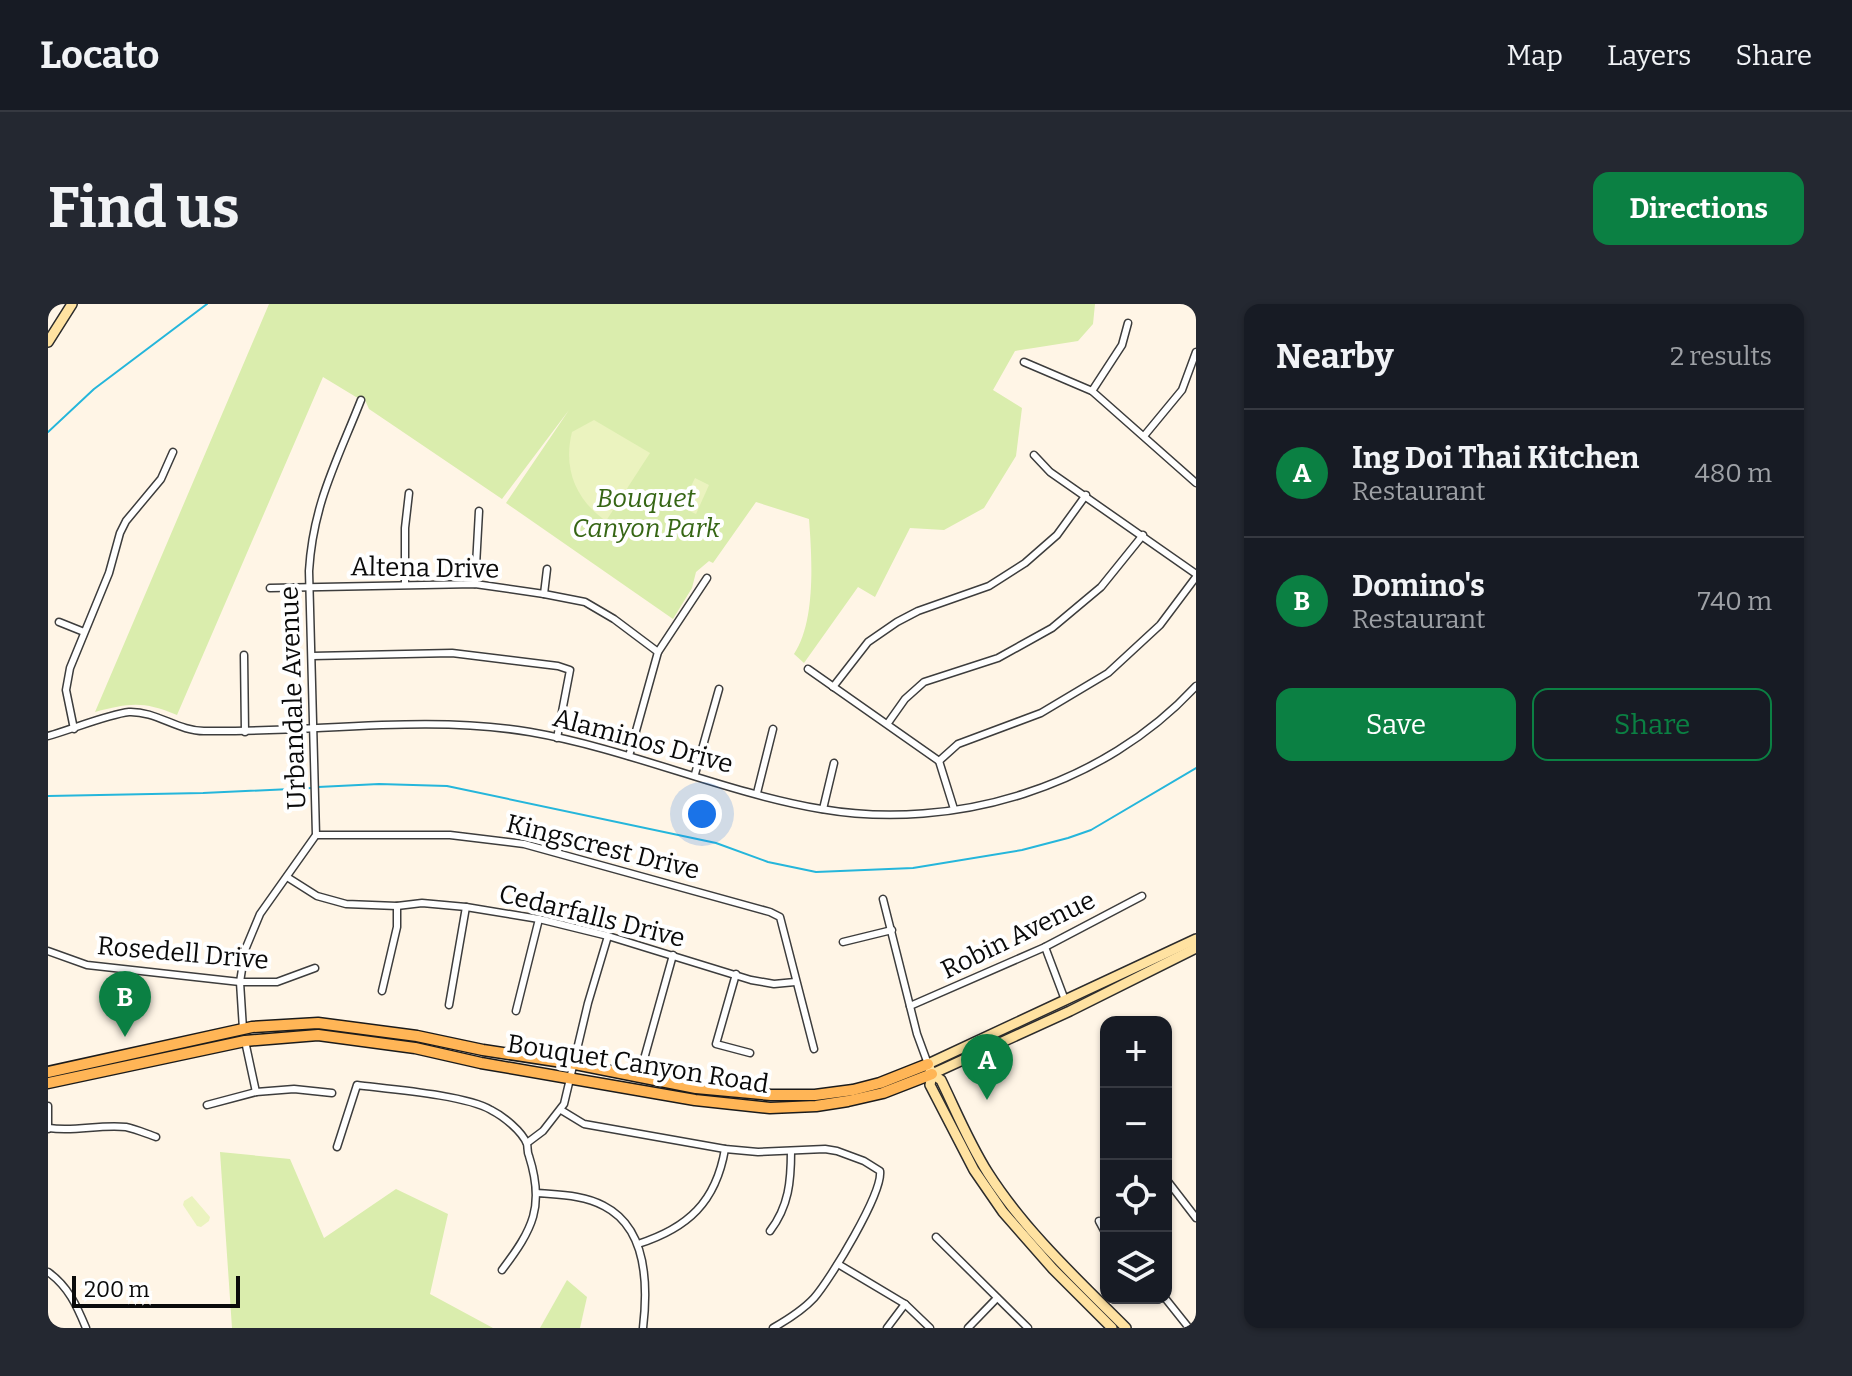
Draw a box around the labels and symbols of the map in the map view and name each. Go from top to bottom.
park label: Bouquet Canyon Park [572,483,721,544]
street label: Altena Drive [350,551,500,585]
street label: Urbandale Avenue [274,586,312,810]
street label: Alaminos Drive [550,702,736,780]
your location [682,794,722,834]
street label: Kingscrest Drive [503,808,703,886]
street label: Cedarfalls Drive [496,878,688,954]
street label: Robin Avenue [936,884,1100,986]
street label: Rosedell Drive [96,930,270,976]
pin: B [99,971,151,1037]
street label: Bouquet Canyon Road [505,1028,771,1100]
pin: A [961,1034,1013,1100]
scale bar [72,1272,240,1308]

